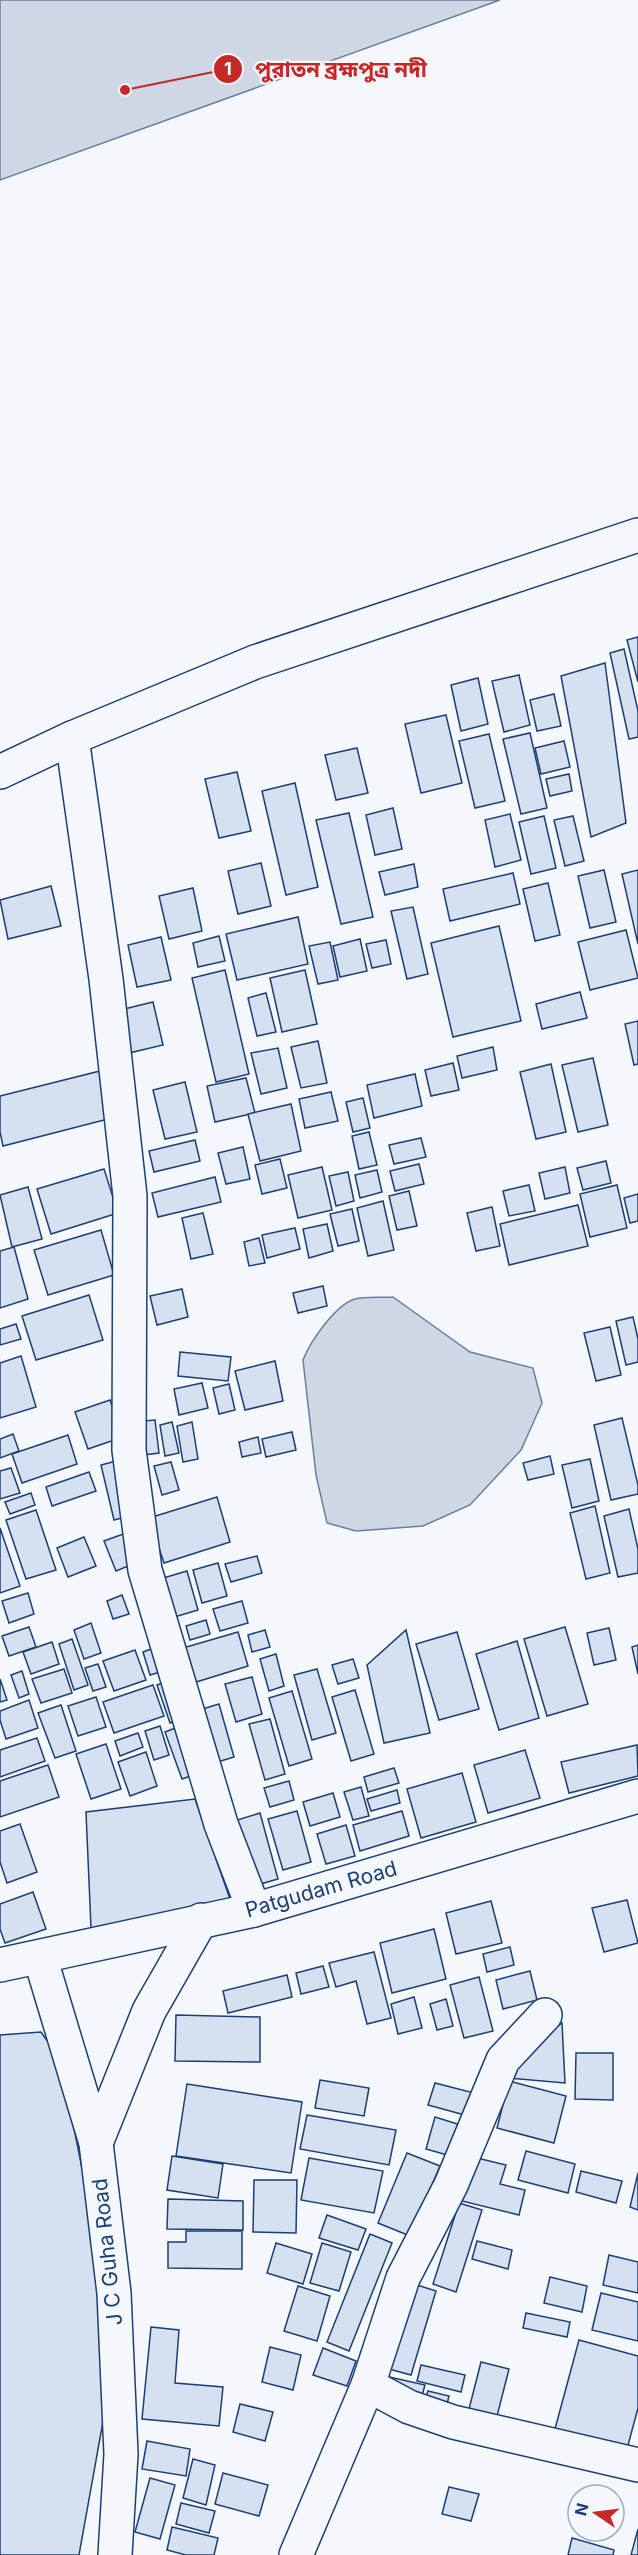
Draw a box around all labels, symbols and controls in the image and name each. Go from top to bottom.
callout: পুরাতন ব্রহ্মপুত্র নদী [213,49,440,89]
text: পুরাতন ব্রহ্মপুত্র নদী [255,56,428,83]
text: 1 [224,58,232,79]
street label: Patgudam Road [242,1855,400,1923]
street label: J C Guha Road [87,2177,127,2327]
north arrow [566,2483,626,2543]
text: N [570,2501,593,2518]

